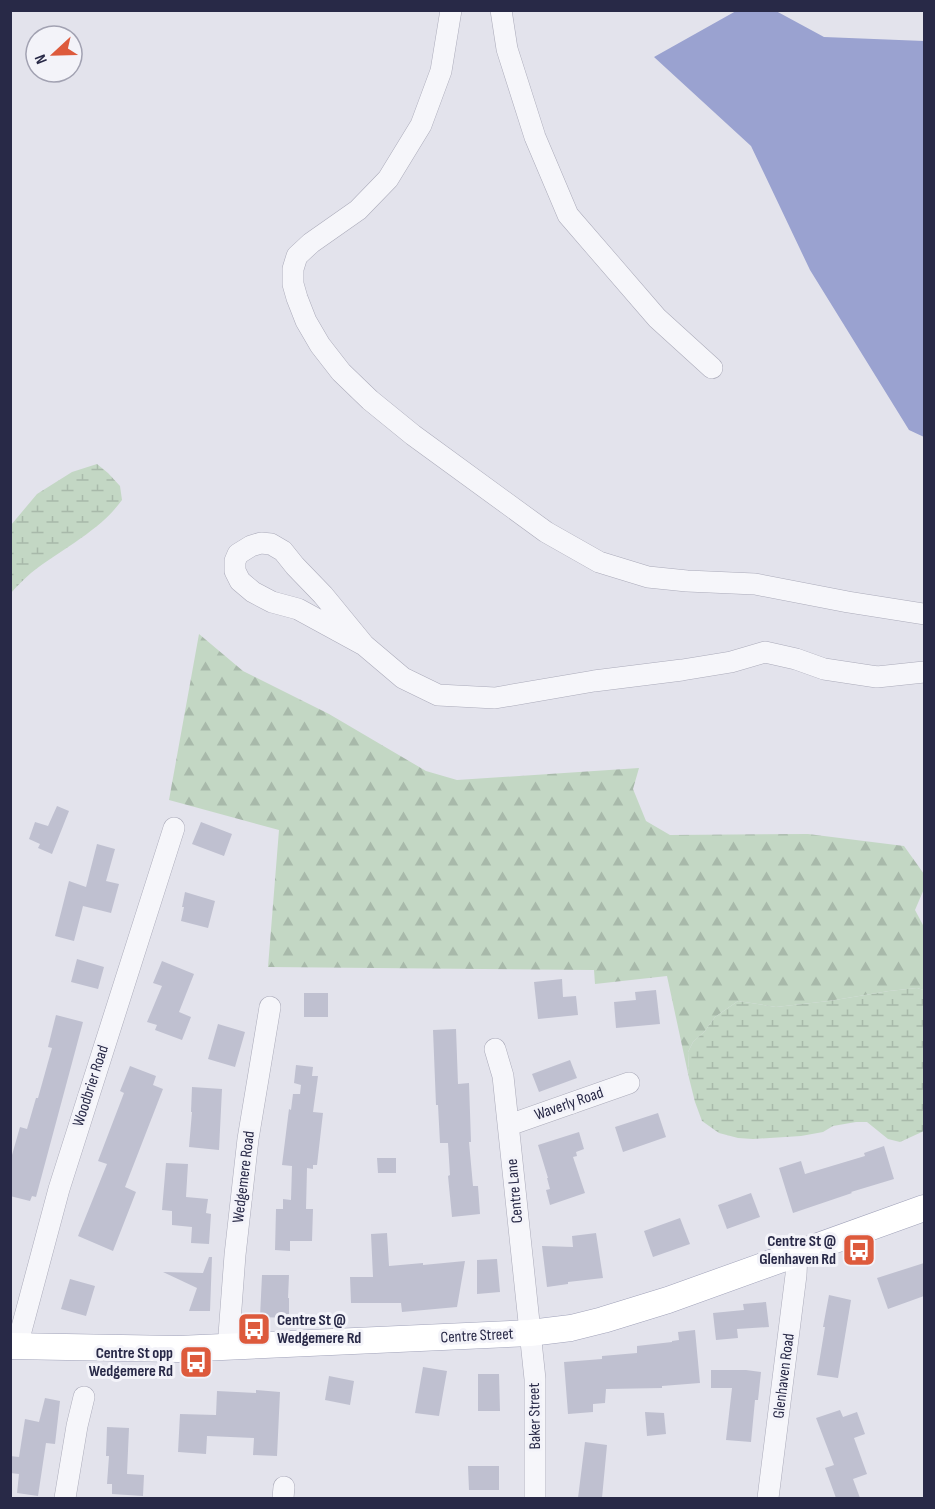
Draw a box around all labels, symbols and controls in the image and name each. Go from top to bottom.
north arrow [24,24,84,84]
text: N [31,52,52,67]
street label: Woodbrier Road [69,1043,113,1129]
street label: Waverly Road [532,1083,606,1125]
street label: Wedgemere Road [229,1130,259,1224]
street label: Centre Lane [503,1158,527,1224]
place label: Centre St @ Glenhaven Rd [759,1232,836,1269]
bus stop icon: Centre St @ Glenhaven Rd [841,1232,877,1268]
bus stop icon: Centre St @ Wedgemere Rd [236,1311,272,1347]
place label: Centre St @ Wedgemere Rd [277,1311,361,1348]
street label: Centre Street [440,1325,514,1347]
street label: Glenhaven Road [769,1332,799,1420]
place label: Centre St opp Wedgemere Rd [89,1344,173,1381]
bus stop icon: Centre St opp Wedgemere Rd [178,1344,214,1380]
street label: Baker Street [525,1382,545,1449]

